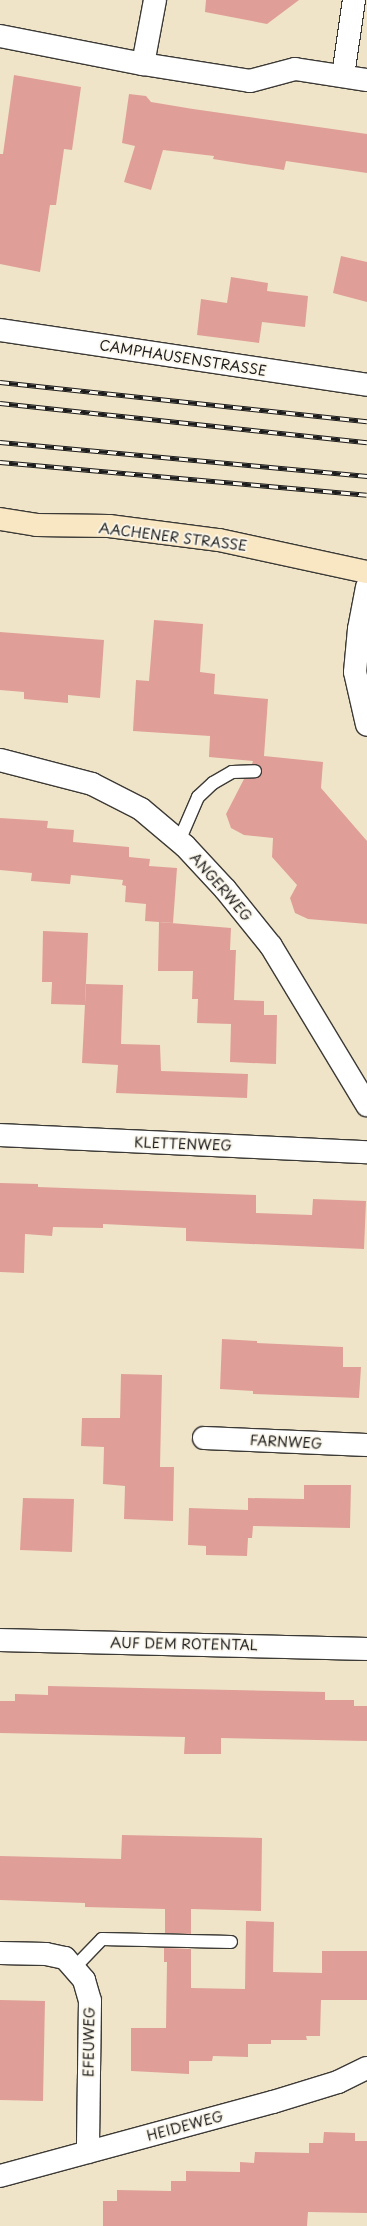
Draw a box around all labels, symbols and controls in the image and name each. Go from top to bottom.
street label: CAMPHAUSENSTRASSE [98,336,268,380]
street label: AACHENER STRASSE [97,519,249,555]
street label: ANGERWEG [187,849,255,925]
street label: KLETTENWEG [134,1134,232,1154]
street label: FARNWEG [249,1432,323,1452]
street label: AUF DEM ROTENTAL [110,1634,258,1654]
street label: EFEUWEG [80,2007,98,2077]
street label: HEIDEWEG [145,2108,225,2144]

